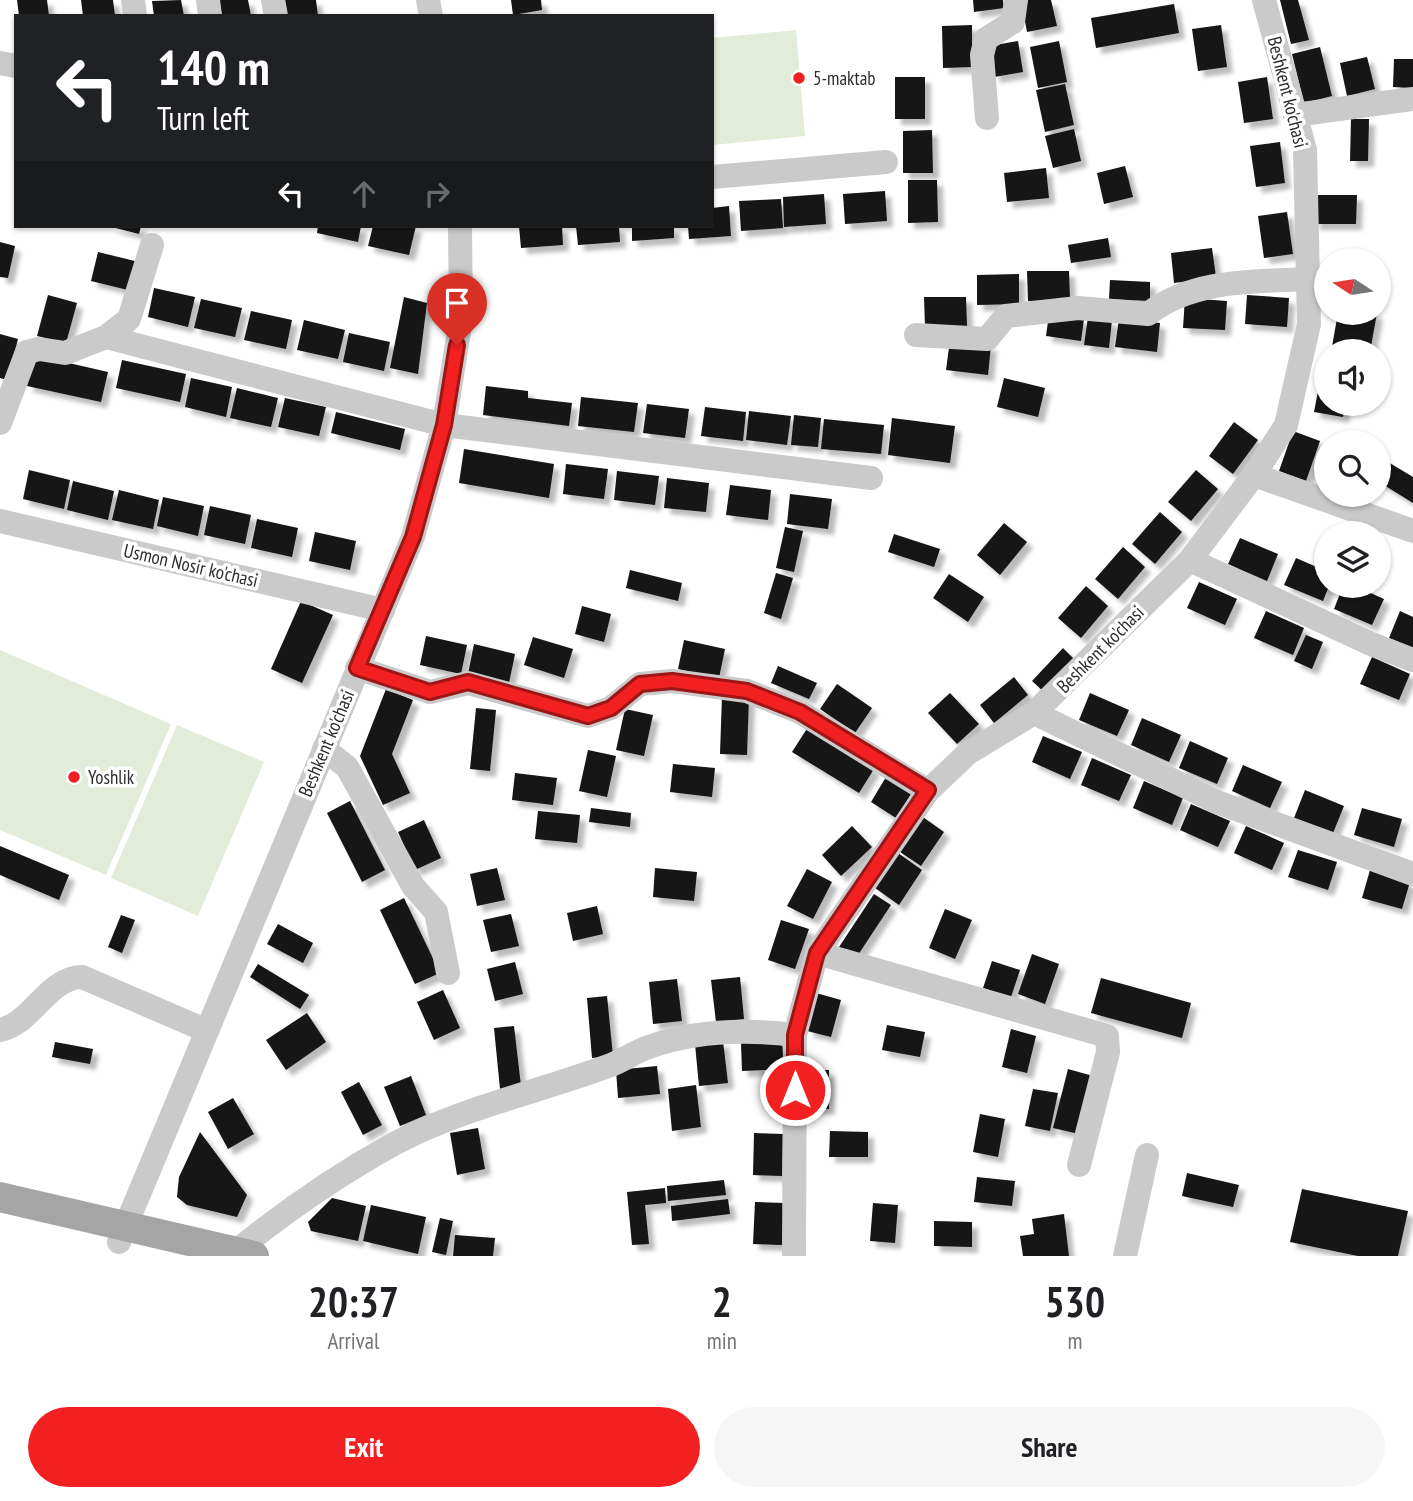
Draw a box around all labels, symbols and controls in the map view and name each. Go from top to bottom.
street label: Beshkent ko'chasi [1263,34,1313,150]
text: 140 m [157,35,270,99]
icon: left [42,42,133,133]
place label: 5-maktab [813,66,876,90]
marker: 5-maktab [791,70,807,86]
text: Turn left [157,97,249,139]
icon: left [272,175,310,213]
icon: ahead [345,175,383,213]
icon: right [418,175,456,213]
north arrow [1314,248,1391,326]
map controls [1314,248,1391,598]
pin [427,273,487,345]
icon: arrive [438,284,476,322]
button: sound [1314,339,1391,416]
button: search [1314,430,1391,507]
button: layers [1314,521,1391,598]
street label: Usmon Nosir ko'chasi [121,538,261,592]
street label: Beshkent ko'chasi [1051,600,1149,698]
street label: Beshkent ko'chasi [293,686,359,800]
place label: Yoshlik [88,765,135,789]
marker: Yoshlik [66,769,82,785]
position arrow [758,1053,832,1127]
text: 20:37 [308,1274,399,1329]
text: 2 [712,1274,732,1329]
text: 530 [1045,1274,1105,1329]
text: Arrival [327,1326,379,1355]
text: min [707,1326,737,1355]
text: m [1067,1326,1082,1355]
button: Exit [28,1407,700,1487]
button: Share [714,1407,1385,1487]

